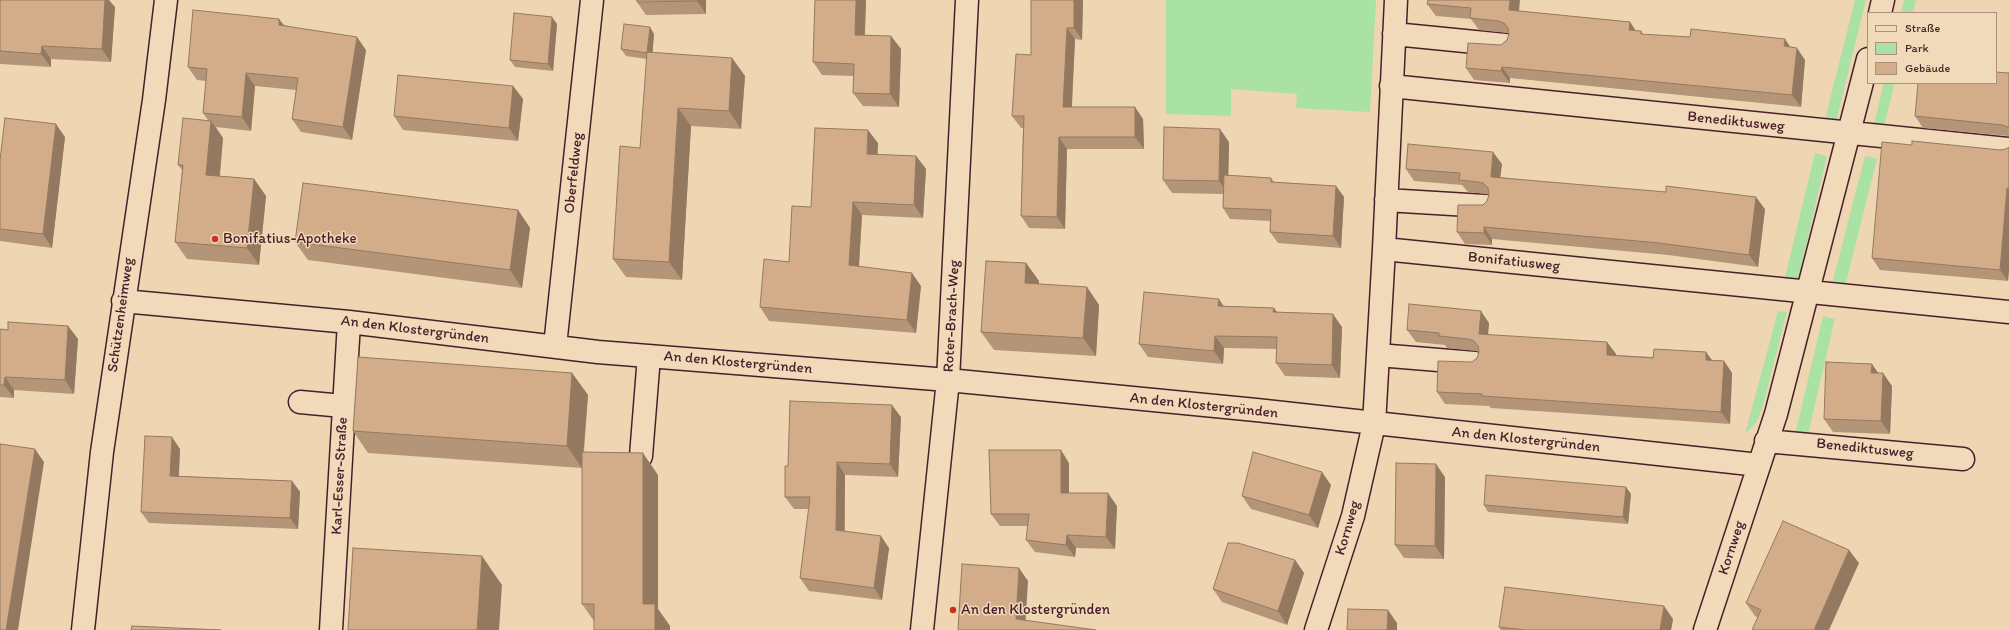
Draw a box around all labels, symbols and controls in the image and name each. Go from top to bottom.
legend [1867,12,1997,84]
text: Straße [1905,21,1940,35]
text: Park [1905,41,1929,55]
text: Gebäude [1905,61,1950,75]
street label: Benediktusweg [1686,108,1786,136]
street label: Oberfeldweg [561,131,587,215]
place label: Bonifatius-Apotheke [223,230,357,248]
marker: Bonifatius-Apotheke [210,234,220,244]
street label: Bonifatiusweg [1467,248,1561,276]
street label: Schützenheimweg [104,256,138,374]
street label: Roter-Brach-Weg [940,259,964,373]
street label: An den Klostergründen [340,312,490,348]
street label: An den Klostergründen [663,348,813,378]
street label: An den Klostergründen [1129,389,1279,423]
street label: Karl-Esser-Straße [328,417,352,535]
street label: An den Klostergründen [1451,423,1601,457]
street label: Benediktusweg [1815,435,1915,463]
street label: Kornweg [1332,499,1364,557]
street label: Kornweg [1715,519,1749,577]
place label: An den Klostergründen [961,601,1110,619]
marker: An den Klostergründen [948,605,958,615]

